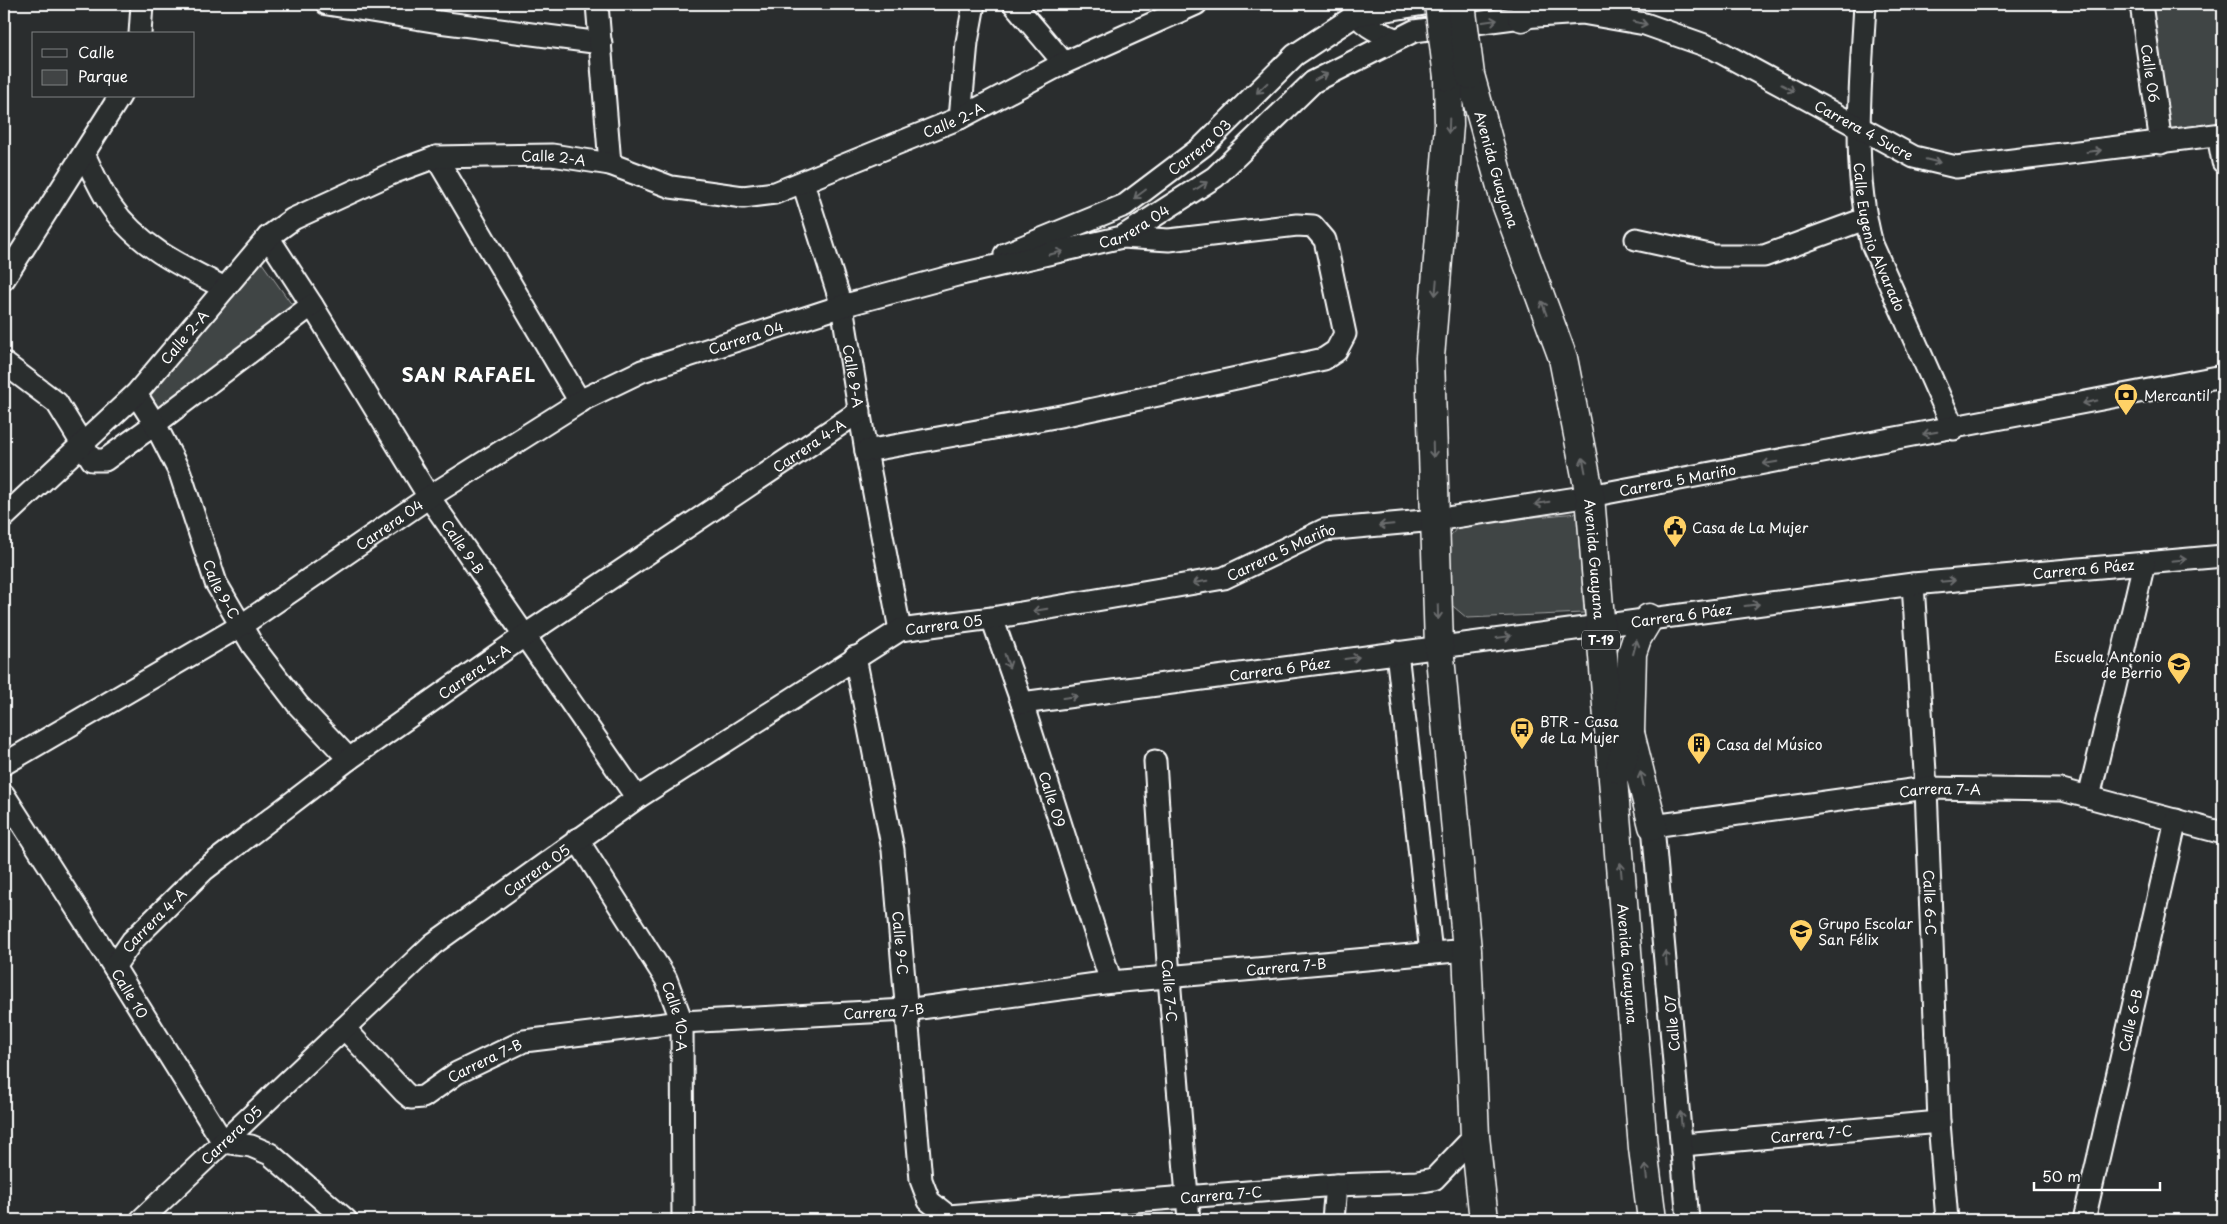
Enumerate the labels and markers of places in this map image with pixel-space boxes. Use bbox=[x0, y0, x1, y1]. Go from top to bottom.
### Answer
bank icon: Mercantil bbox=[2113, 382, 2139, 416]
place label: Mercantil bbox=[2144, 385, 2210, 406]
public building icon: Casa de La Mujer bbox=[1662, 514, 1688, 548]
place label: Casa de La Mujer bbox=[1692, 517, 1809, 538]
place label: Escuela Antonio de Berrio bbox=[2054, 646, 2162, 683]
school or university icon: Escuela Antonio de Berrio bbox=[2166, 651, 2192, 685]
place label: BTR - Casa de La Mujer bbox=[1540, 711, 1619, 748]
bus stop icon: BTR - Casa de La Mujer bbox=[1509, 716, 1535, 750]
building icon: Casa del Músico bbox=[1686, 731, 1712, 765]
place label: Casa del Músico bbox=[1716, 734, 1823, 755]
place label: Grupo Escolar San Félix bbox=[1818, 913, 1914, 950]
school or university icon: Grupo Escolar San Félix bbox=[1788, 918, 1814, 952]

